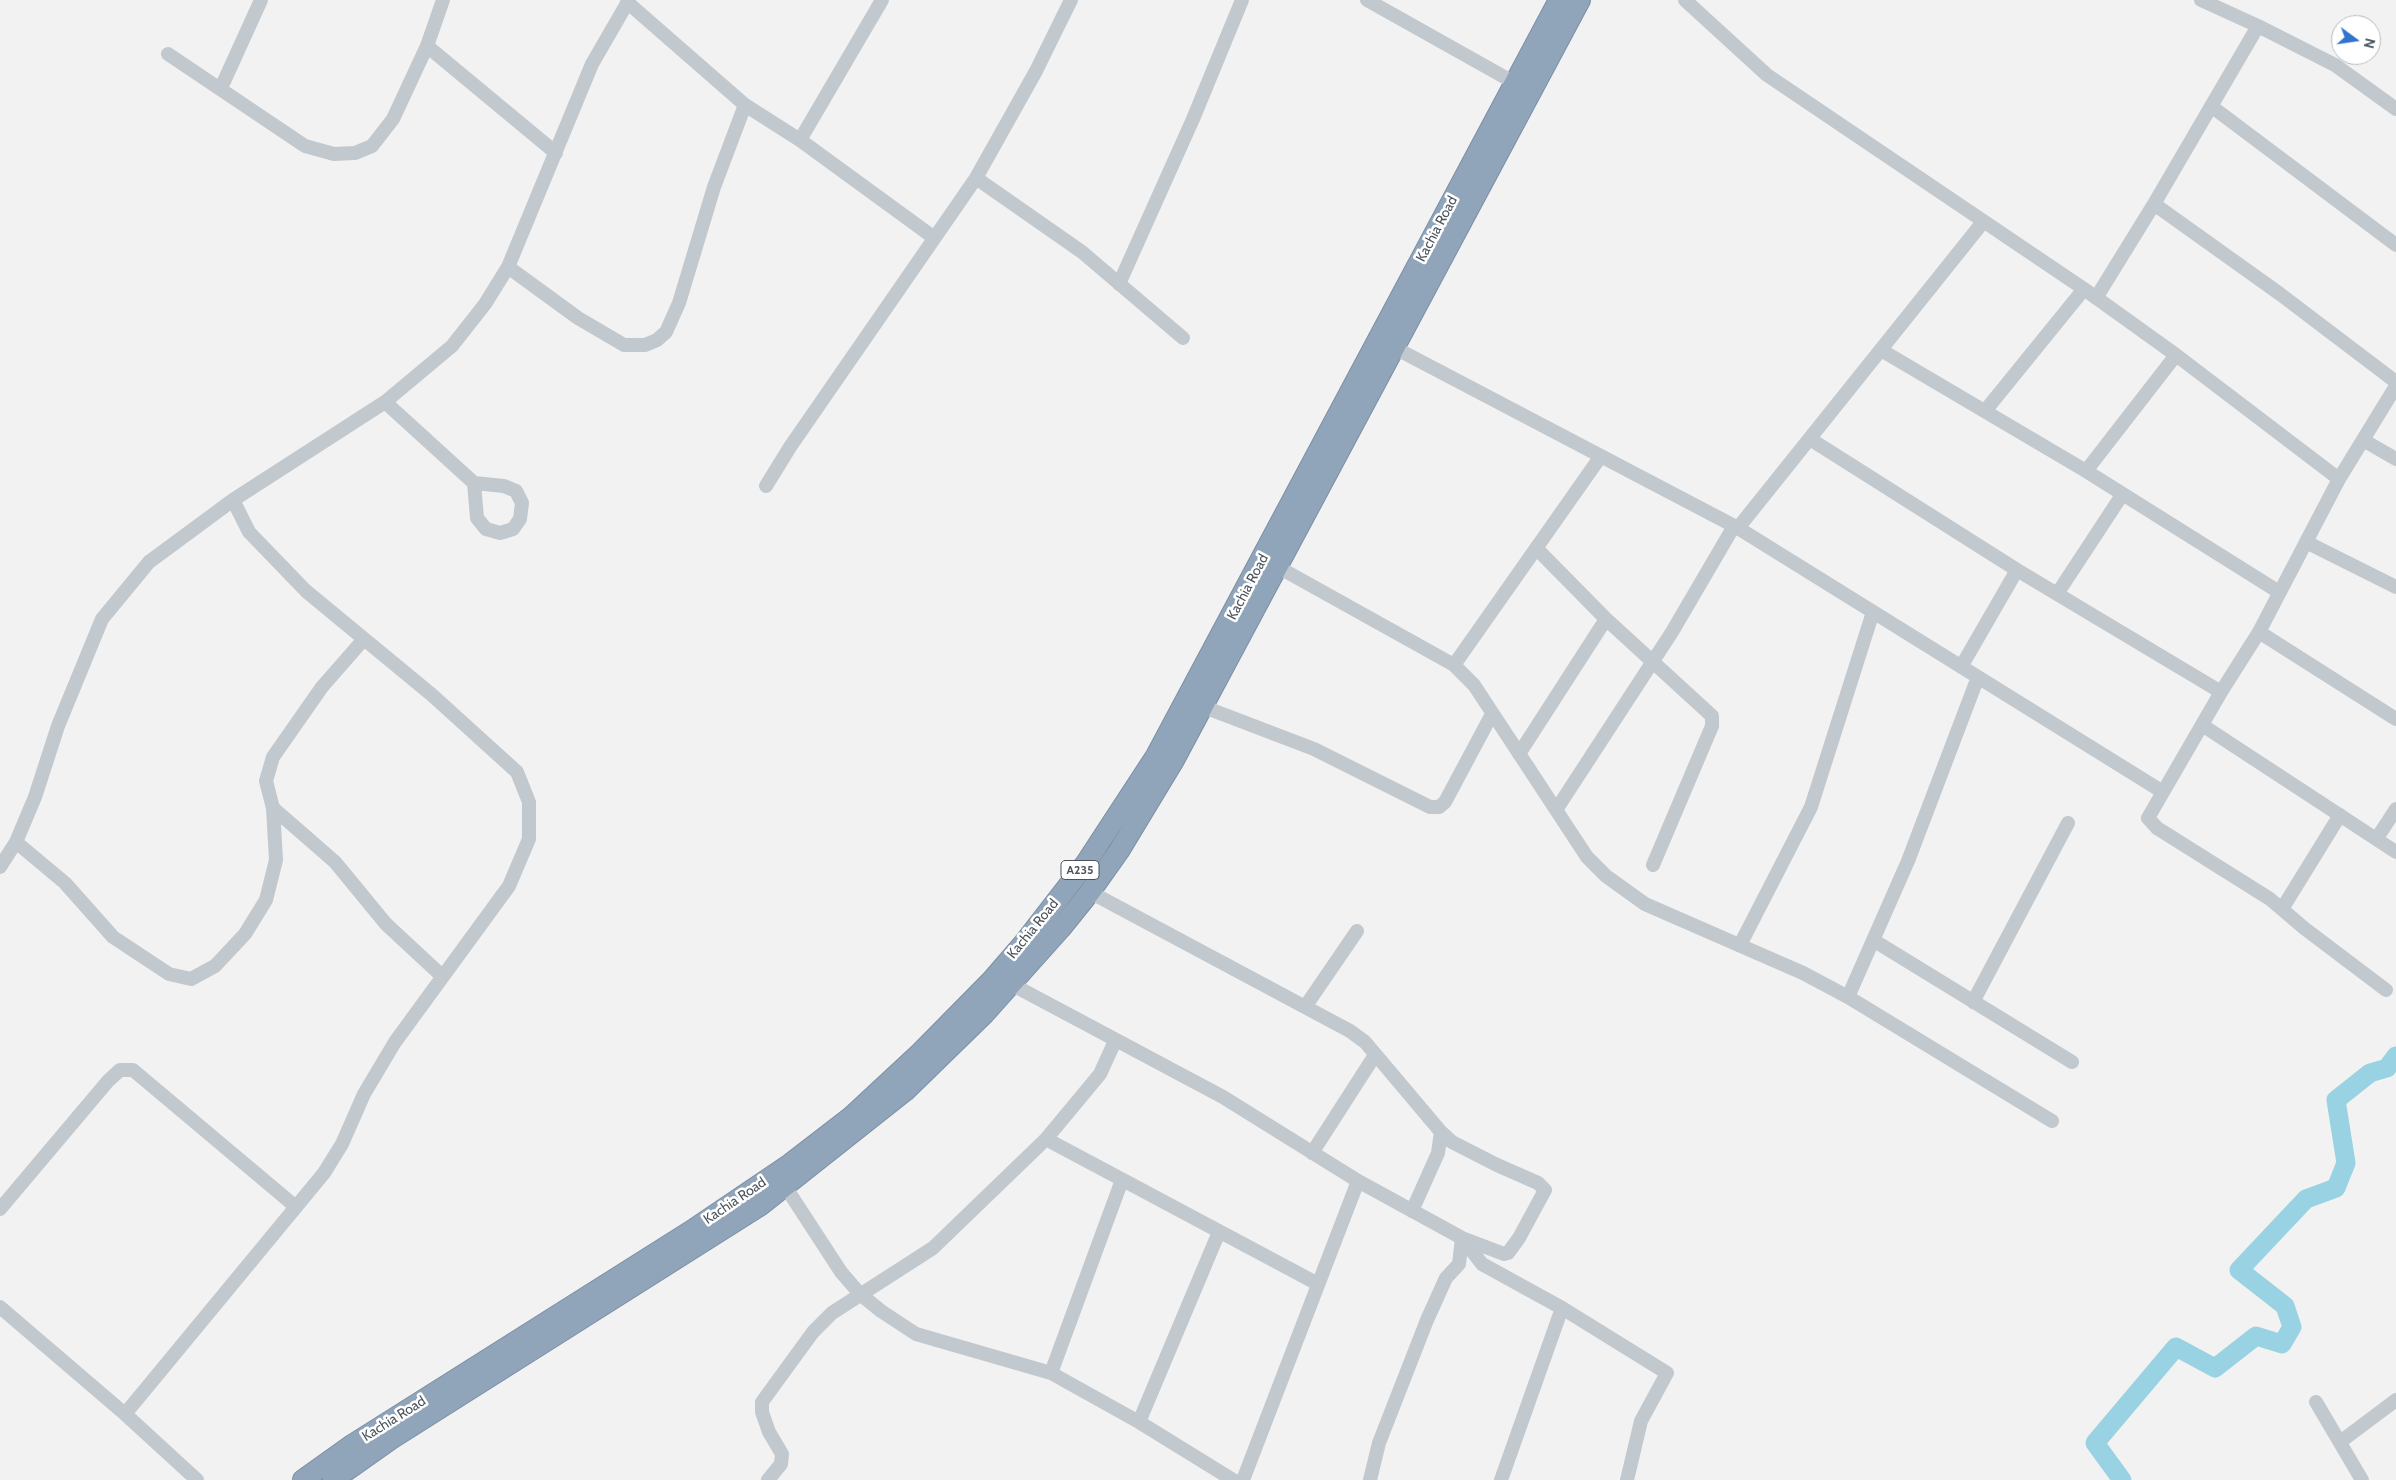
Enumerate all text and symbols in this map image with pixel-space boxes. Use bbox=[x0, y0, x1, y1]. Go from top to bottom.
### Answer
north arrow bbox=[2331, 15, 2381, 65]
text: N bbox=[2360, 36, 2380, 50]
street label: Kachia Road bbox=[1413, 193, 1461, 265]
street label: Kachia Road bbox=[1224, 551, 1272, 623]
road number: A235 bbox=[1061, 860, 1099, 880]
street label: Kachia Road bbox=[1004, 896, 1062, 962]
street label: Kachia Road bbox=[701, 1174, 769, 1228]
street label: Kachia Road bbox=[359, 1393, 429, 1445]

